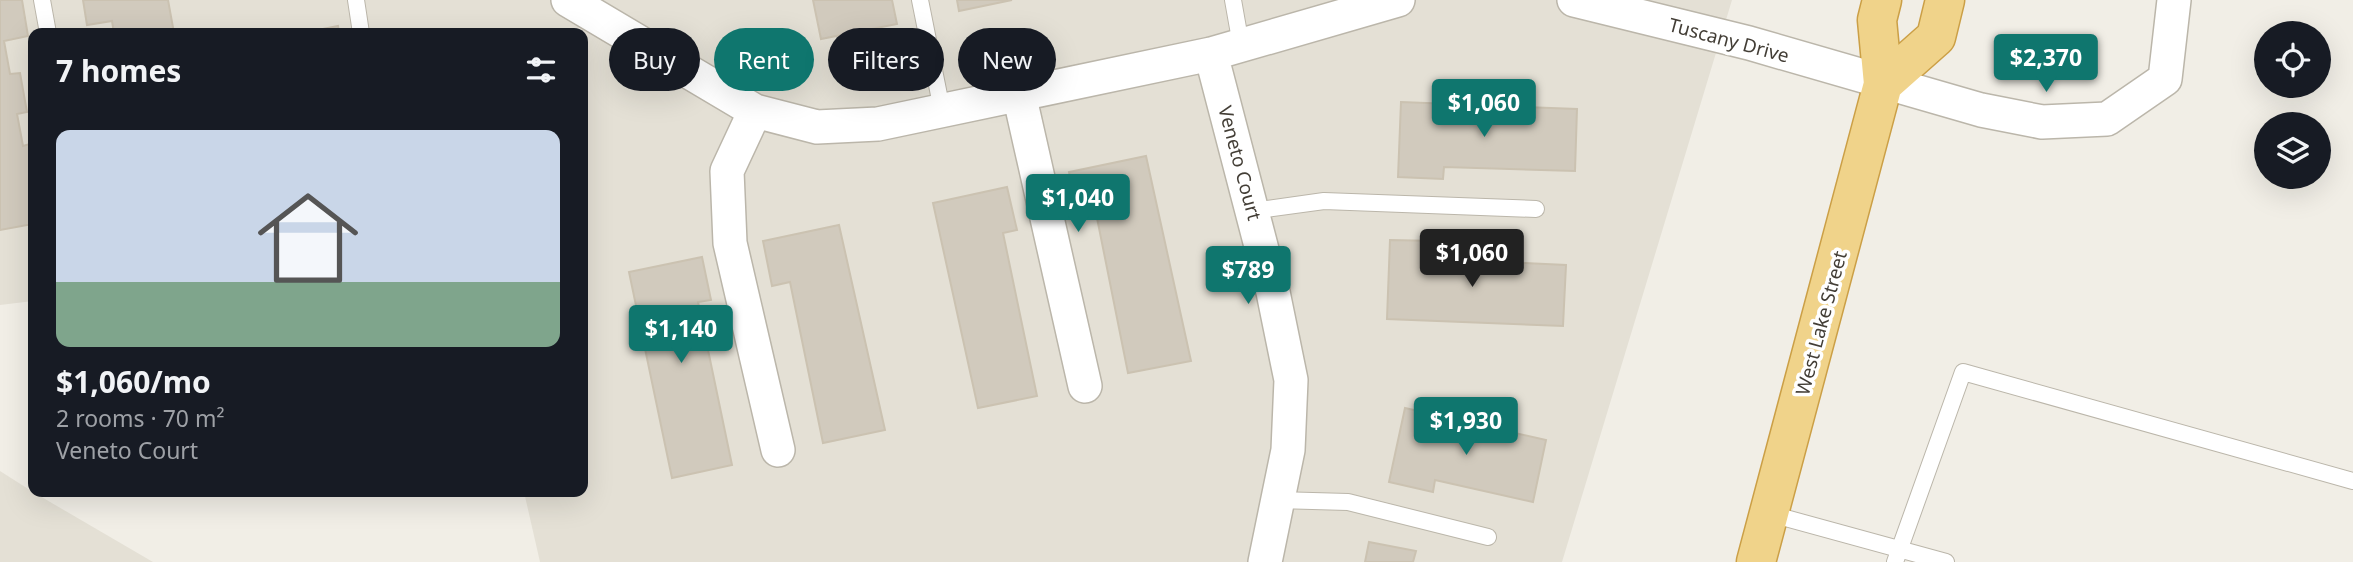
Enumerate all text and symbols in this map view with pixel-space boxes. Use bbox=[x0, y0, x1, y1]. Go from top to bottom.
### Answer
street label: Tuscany Drive bbox=[1666, 11, 1792, 69]
map controls bbox=[2254, 21, 2331, 189]
button: locate bbox=[2254, 21, 2331, 98]
chip: Buy bbox=[609, 28, 700, 91]
chip: Rent bbox=[714, 28, 814, 91]
chip: Filters bbox=[828, 28, 944, 91]
chip: New bbox=[958, 28, 1056, 91]
pin: $2,370 bbox=[1989, 34, 2103, 94]
text: $2,370 bbox=[2010, 41, 2082, 73]
text: 7 homes bbox=[56, 50, 181, 91]
icon: filters bbox=[522, 51, 560, 89]
pin: $1,060 bbox=[1427, 80, 1541, 139]
text: $1,060 bbox=[1448, 86, 1520, 118]
street label: Veneto Court bbox=[1212, 103, 1268, 223]
button: layers bbox=[2254, 112, 2331, 189]
pin: $1,040 bbox=[1021, 174, 1135, 234]
icon: home bbox=[245, 175, 371, 301]
text: $1,040 bbox=[1042, 181, 1114, 213]
pin: $1,060 bbox=[1415, 230, 1529, 289]
text: $1,060 bbox=[1436, 236, 1508, 268]
pin: $789 bbox=[1207, 246, 1289, 306]
street label: West Lake Street bbox=[1789, 248, 1853, 398]
text: $789 bbox=[1222, 253, 1274, 285]
pin: $1,140 bbox=[624, 306, 738, 365]
text: $1,140 bbox=[645, 312, 717, 344]
text: $1,060/mo bbox=[56, 361, 211, 402]
pin: $1,930 bbox=[1409, 398, 1523, 457]
text: 2 rooms · 70 m² bbox=[56, 402, 225, 434]
text: $1,930 bbox=[1430, 404, 1502, 436]
text: Veneto Court bbox=[56, 434, 198, 466]

